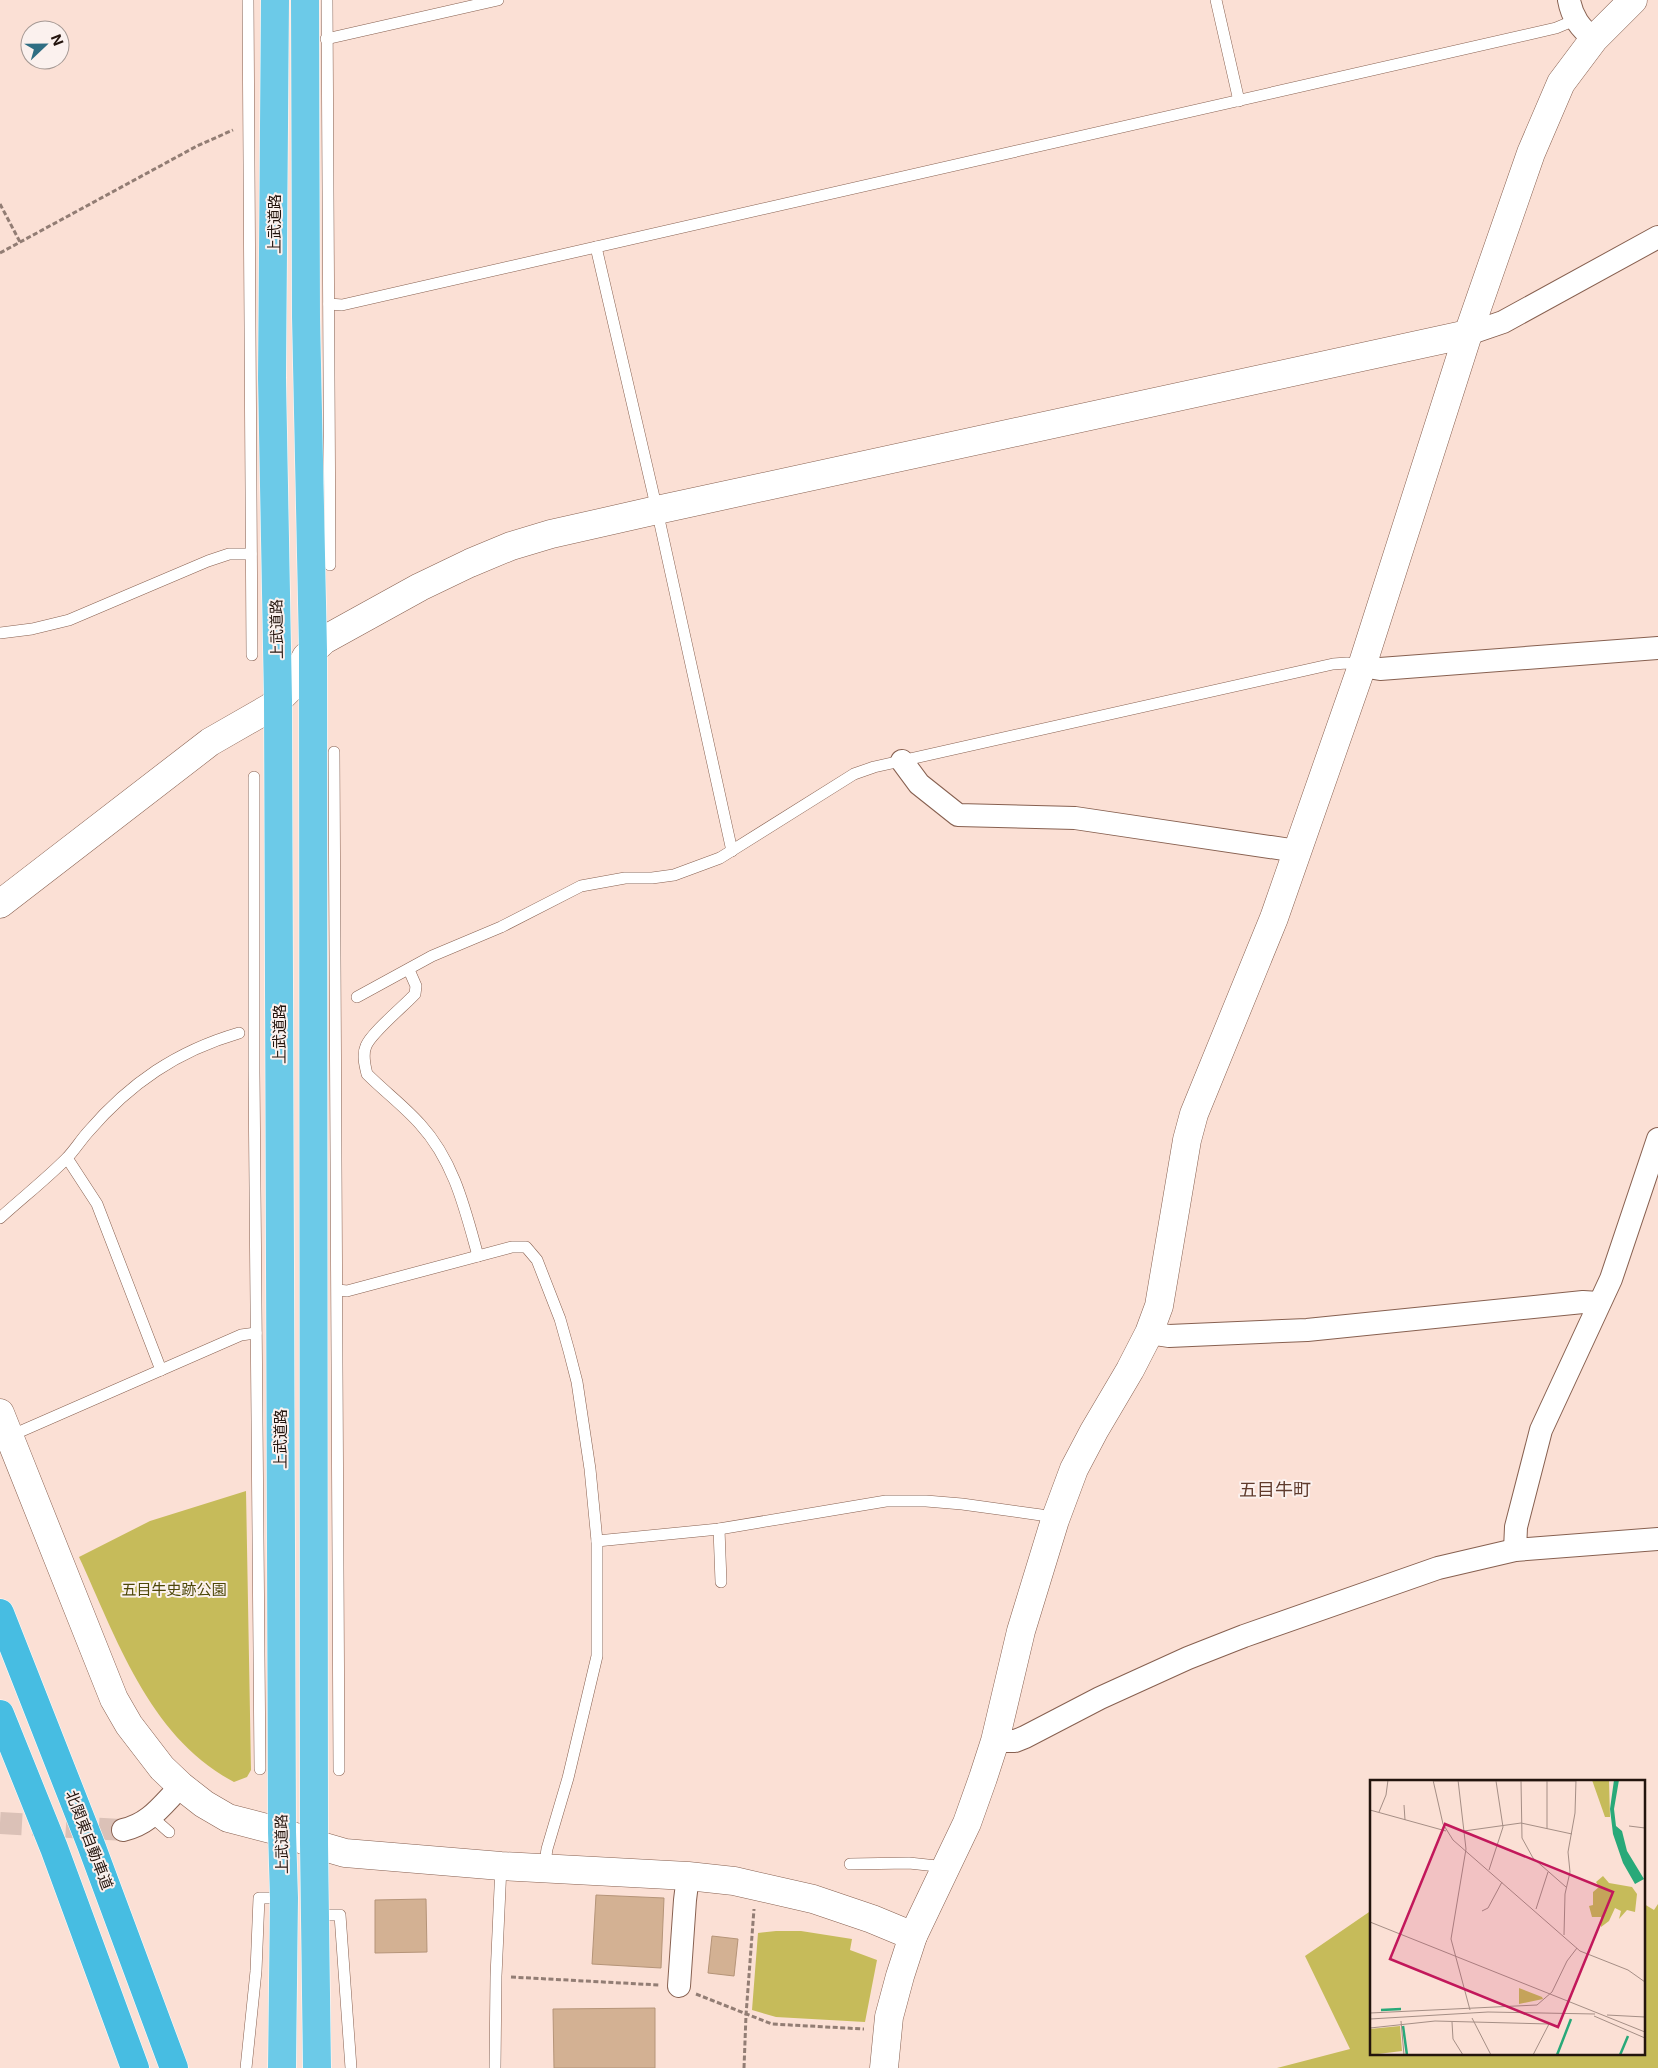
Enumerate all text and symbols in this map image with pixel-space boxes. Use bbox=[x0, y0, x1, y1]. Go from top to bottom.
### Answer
north arrow bbox=[20, 20, 70, 70]
text: N bbox=[48, 32, 67, 48]
street label: 上武道路 bbox=[265, 194, 284, 254]
street label: 上武道路 bbox=[266, 599, 287, 659]
street label: 上武道路 bbox=[270, 1004, 289, 1064]
street label: 上武道路 bbox=[271, 1409, 290, 1469]
district label: 五目牛町 bbox=[1239, 1479, 1311, 1500]
park label: 五目牛史跡公園 bbox=[121, 1580, 227, 1599]
inset map bbox=[1370, 1780, 1646, 2056]
street label: 北関東自動車道 bbox=[62, 1787, 117, 1892]
street label: 上武道路 bbox=[271, 1814, 292, 1874]

